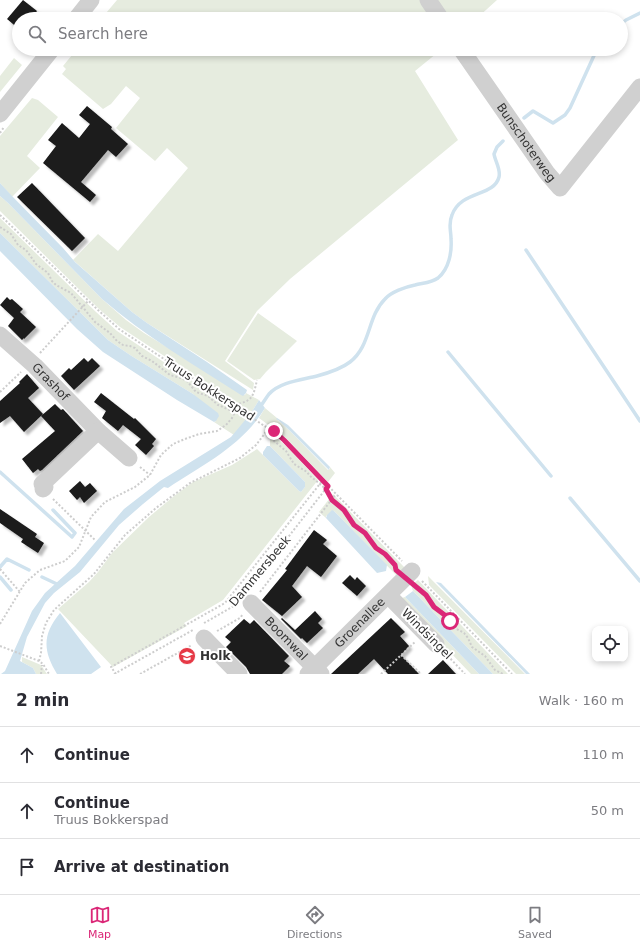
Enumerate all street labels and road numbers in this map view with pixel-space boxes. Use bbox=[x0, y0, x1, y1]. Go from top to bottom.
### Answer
street label: Bunschoterweg bbox=[494, 100, 559, 185]
street label: Truus Bokkerspad bbox=[160, 354, 257, 424]
street label: Grashof bbox=[29, 360, 72, 404]
street label: Dammersbeek bbox=[226, 533, 294, 609]
street label: Groenallee bbox=[332, 595, 388, 651]
street label: Windsingel bbox=[399, 606, 455, 662]
street label: Boomwal bbox=[262, 614, 310, 663]

